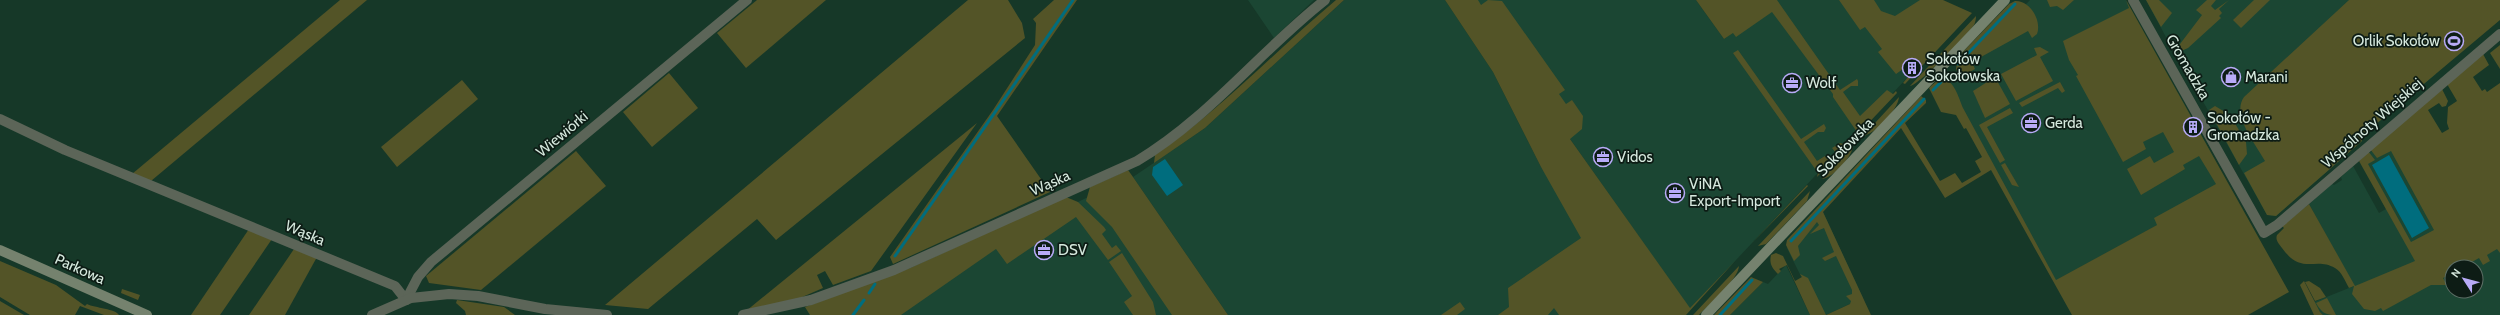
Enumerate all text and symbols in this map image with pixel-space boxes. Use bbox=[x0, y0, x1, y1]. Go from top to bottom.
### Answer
sports icon: Orlik Sokołów bbox=[2443, 30, 2465, 52]
street label: Gromadzka bbox=[2162, 31, 2214, 104]
place label: Orlik Sokołów bbox=[2353, 32, 2440, 50]
place label: Sokołów Sokołowska bbox=[1926, 50, 2001, 85]
building icon: Sokołów Sokołowska bbox=[1901, 57, 1923, 79]
shop icon: Marani bbox=[2220, 66, 2242, 88]
place label: Marani bbox=[2245, 68, 2288, 86]
office icon: Wolf bbox=[1781, 72, 1803, 94]
place label: Wolf bbox=[1806, 74, 1836, 92]
street label: Wspólnoty Wiejskiej bbox=[2318, 74, 2426, 172]
street label: Wiewiórki bbox=[532, 107, 592, 161]
place label: Sokołów - Gromadzka bbox=[2207, 109, 2280, 144]
office icon: Gerda bbox=[2020, 112, 2042, 134]
street label: Sokołowska bbox=[1813, 113, 1878, 180]
place label: Gerda bbox=[2045, 114, 2084, 132]
building icon: Sokołów - Gromadzka bbox=[2182, 116, 2204, 138]
office icon: Vidos bbox=[1592, 146, 1614, 168]
place label: Vidos bbox=[1617, 148, 1653, 166]
street label: Wąska bbox=[1027, 166, 1073, 200]
place label: ViNA Export-Import bbox=[1689, 175, 1780, 210]
office icon: ViNA Export-Import bbox=[1664, 182, 1686, 204]
street label: Wąska bbox=[282, 217, 328, 250]
office icon: DSV bbox=[1033, 239, 1055, 261]
place label: DSV bbox=[1058, 241, 1088, 259]
street label: Parkowa bbox=[52, 250, 109, 288]
north arrow bbox=[2444, 259, 2484, 299]
text: N bbox=[2448, 266, 2464, 280]

